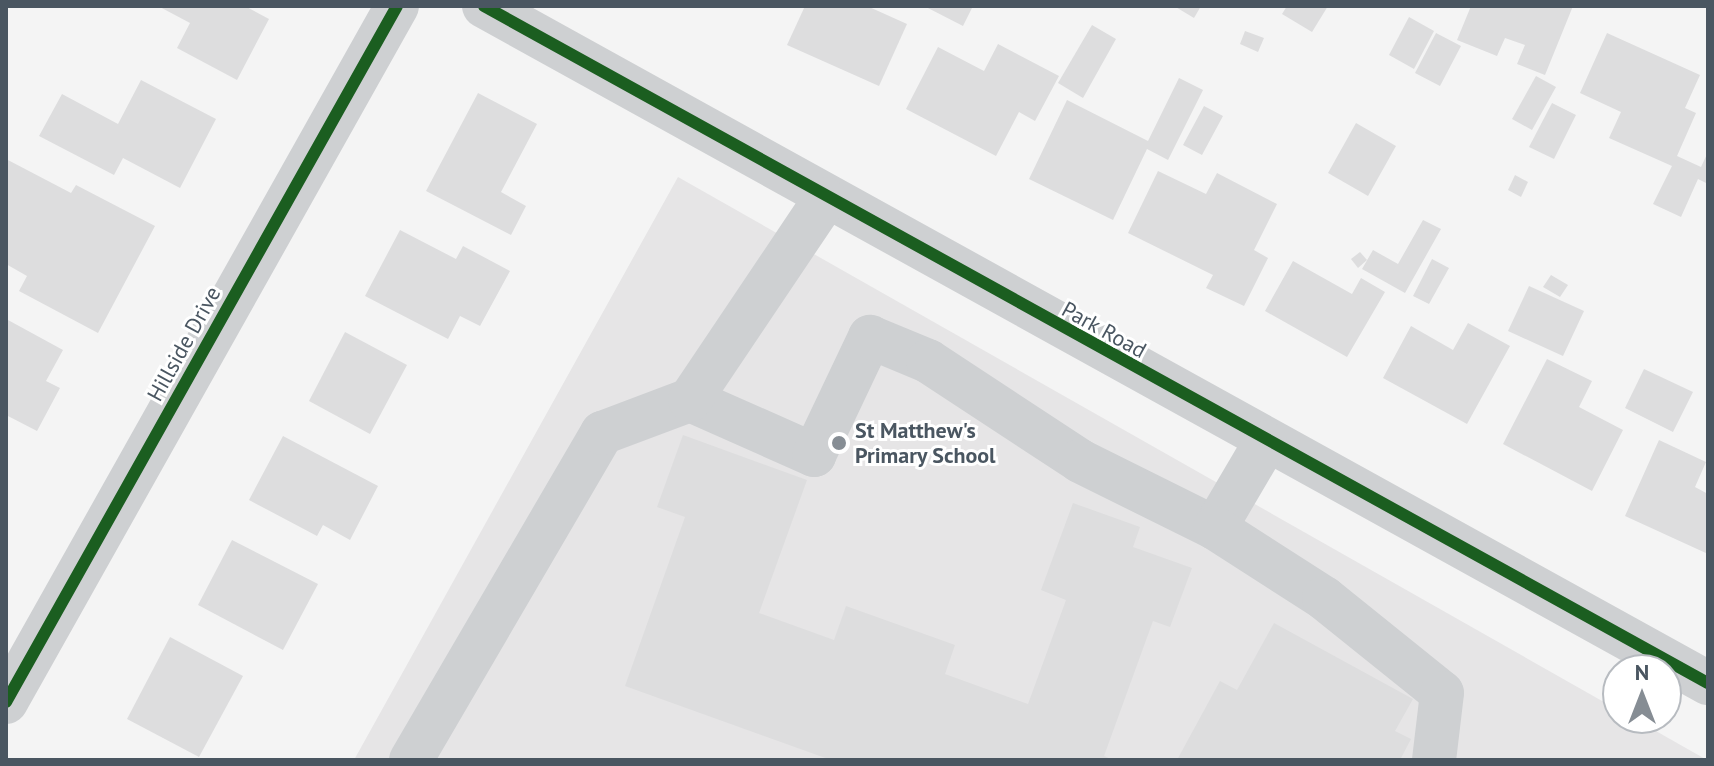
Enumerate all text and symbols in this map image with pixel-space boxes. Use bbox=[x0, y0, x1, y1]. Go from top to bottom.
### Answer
street label: Hillside Drive bbox=[142, 282, 226, 406]
street label: Park Road bbox=[1057, 296, 1151, 364]
place label: St Matthew's Primary School bbox=[855, 417, 996, 468]
marker: St Matthew's Primary School bbox=[830, 434, 848, 452]
north arrow bbox=[1602, 654, 1682, 734]
text: N bbox=[1635, 658, 1649, 686]

